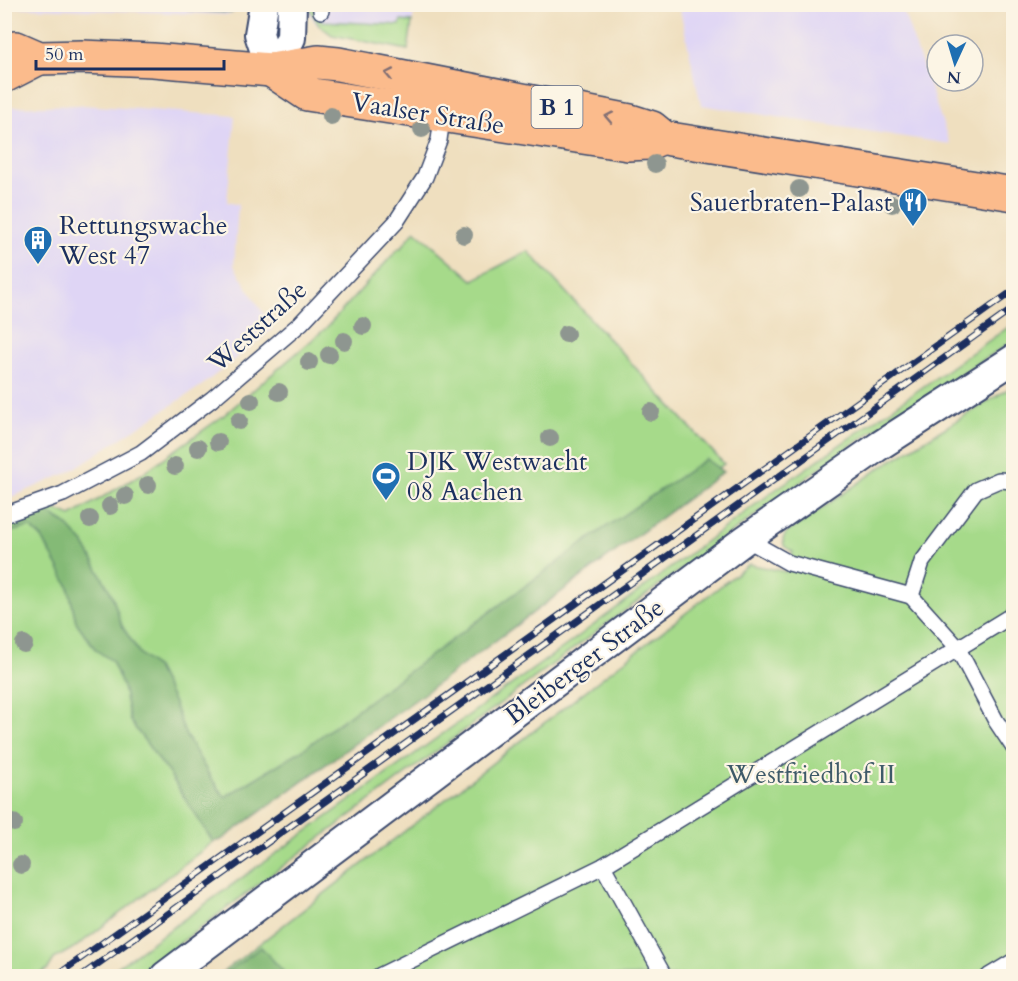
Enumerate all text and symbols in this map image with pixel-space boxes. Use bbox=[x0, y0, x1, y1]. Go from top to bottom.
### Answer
scale bar bbox=[36, 33, 224, 71]
north arrow bbox=[925, 33, 985, 93]
text: 50 m bbox=[45, 42, 84, 67]
text: N bbox=[946, 66, 962, 88]
one-way arrow bbox=[385, 68, 395, 81]
street label: Vaalser Straße bbox=[349, 84, 507, 143]
road number: B 1 bbox=[532, 86, 582, 128]
one-way arrow bbox=[604, 111, 614, 124]
place label: Sauerbraten-Palast bbox=[690, 185, 892, 220]
restaurant icon: Sauerbraten-Palast bbox=[897, 186, 929, 228]
place label: Rettungswache West 47 bbox=[58, 208, 228, 273]
building icon: Rettungswache West 47 bbox=[22, 224, 54, 266]
street label: Weststraße bbox=[199, 272, 315, 381]
place label: DJK Westwacht 08 Aachen bbox=[407, 444, 587, 509]
sports icon: DJK Westwacht 08 Aachen bbox=[370, 460, 402, 502]
street label: Bleiberger Straße bbox=[498, 590, 671, 733]
park label: Westfriedhof II bbox=[726, 757, 895, 792]

